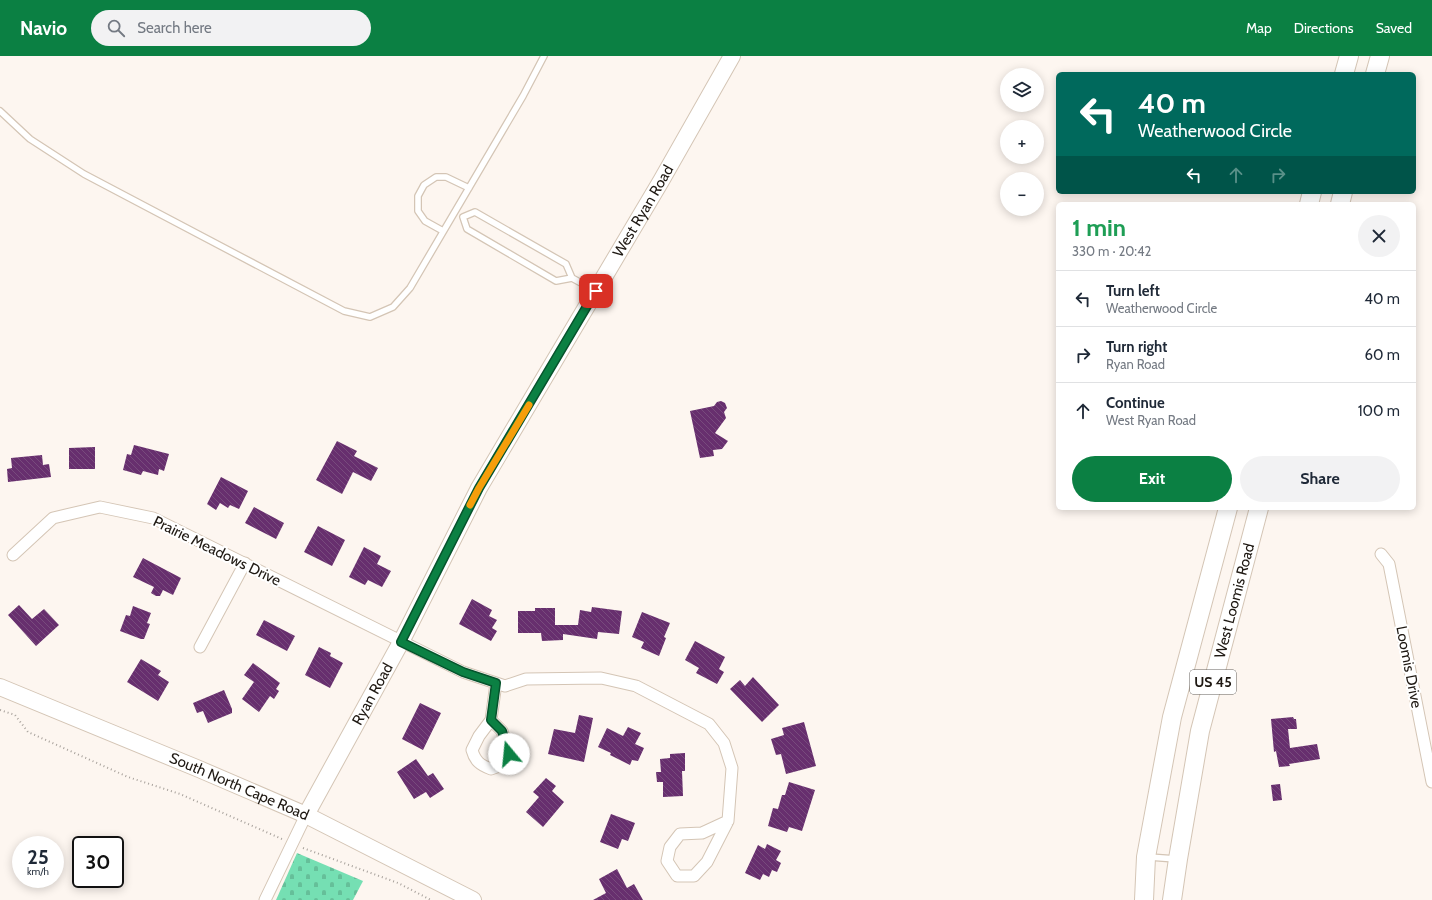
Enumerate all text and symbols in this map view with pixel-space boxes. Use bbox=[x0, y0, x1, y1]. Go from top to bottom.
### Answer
search box bbox=[91, 10, 371, 46]
text: Navio bbox=[20, 17, 67, 40]
icon: search bbox=[105, 17, 127, 39]
text: Search here bbox=[137, 19, 212, 37]
text: Map bbox=[1246, 19, 1272, 37]
text: Directions bbox=[1294, 19, 1354, 37]
text: Saved bbox=[1376, 19, 1412, 37]
map controls bbox=[1000, 68, 1044, 216]
button: layers bbox=[1000, 68, 1044, 112]
text: 40 m bbox=[1138, 86, 1206, 120]
icon: left bbox=[1072, 88, 1124, 140]
button: + bbox=[1000, 120, 1044, 164]
text: Weatherwood Circle bbox=[1138, 120, 1292, 142]
street label: West Ryan Road bbox=[609, 162, 677, 260]
icon: left bbox=[1183, 164, 1205, 186]
icon: ahead bbox=[1225, 164, 1247, 186]
icon: right bbox=[1267, 164, 1289, 186]
button: − bbox=[1000, 172, 1044, 216]
text: 1 min bbox=[1072, 213, 1126, 242]
button: close bbox=[1358, 215, 1400, 257]
text: 330 m · 20:42 bbox=[1072, 243, 1151, 259]
pin bbox=[579, 274, 613, 308]
icon: arrive bbox=[585, 280, 607, 302]
text: Turn left bbox=[1106, 282, 1160, 300]
icon: left bbox=[1072, 288, 1094, 310]
text: 40 m bbox=[1364, 290, 1400, 308]
text: Weatherwood Circle bbox=[1106, 300, 1217, 316]
text: Turn right bbox=[1106, 338, 1167, 356]
icon: right bbox=[1072, 344, 1094, 366]
text: 60 m bbox=[1364, 346, 1400, 364]
text: Ryan Road bbox=[1106, 356, 1165, 372]
text: Continue bbox=[1106, 394, 1165, 412]
icon: ahead bbox=[1072, 400, 1094, 422]
text: 100 m bbox=[1358, 402, 1400, 420]
text: West Ryan Road bbox=[1106, 412, 1196, 428]
button: Exit bbox=[1072, 456, 1232, 502]
button: Share bbox=[1240, 456, 1400, 502]
street label: Prairie Meadows Drive bbox=[150, 512, 284, 590]
street label: West Loomis Road bbox=[1211, 541, 1258, 660]
street label: Loomis Drive bbox=[1392, 624, 1426, 710]
street label: Ryan Road bbox=[348, 660, 397, 728]
road number: US 45 bbox=[1190, 670, 1236, 694]
position arrow bbox=[488, 733, 530, 775]
street label: South North Cape Road bbox=[167, 749, 312, 824]
speed limit sign: 30 bbox=[72, 836, 124, 888]
text: 25 bbox=[27, 845, 49, 869]
text: km/h bbox=[27, 865, 49, 878]

